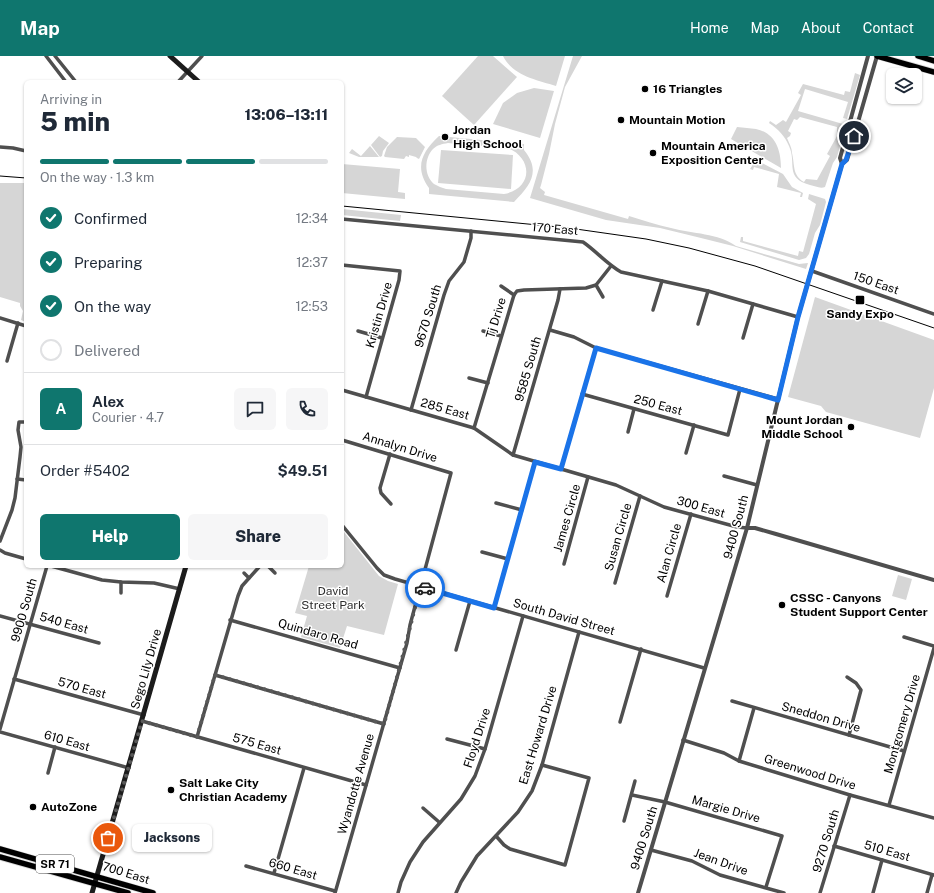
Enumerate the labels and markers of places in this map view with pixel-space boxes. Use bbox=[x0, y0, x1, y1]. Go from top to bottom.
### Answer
place label: 16 Triangles bbox=[653, 82, 722, 96]
marker: 16 Triangles bbox=[640, 84, 650, 94]
place label: Mountain Motion bbox=[629, 113, 725, 127]
marker: Mountain Motion bbox=[616, 115, 626, 125]
pin bbox=[837, 119, 871, 153]
place label: Jordan High School bbox=[453, 123, 522, 151]
marker: Jordan High School bbox=[440, 132, 450, 142]
place label: Mountain America Exposition Center bbox=[661, 139, 766, 167]
marker: Mountain America Exposition Center bbox=[648, 148, 658, 158]
marker: Sandy Expo bbox=[854, 294, 866, 306]
place label: Sandy Expo bbox=[826, 307, 894, 321]
place label: Mount Jordan Middle School bbox=[761, 413, 843, 441]
marker: Mount Jordan Middle School bbox=[846, 422, 856, 432]
place label: CSSC - Canyons Student Support Center bbox=[790, 591, 928, 619]
marker: CSSC - Canyons Student Support Center bbox=[777, 600, 787, 610]
place label: Salt Lake City Christian Academy bbox=[179, 776, 288, 804]
marker: Salt Lake City Christian Academy bbox=[166, 785, 176, 795]
place label: AutoZone bbox=[41, 800, 97, 814]
marker: AutoZone bbox=[28, 802, 38, 812]
pin bbox=[91, 821, 125, 855]
callout: Jacksons bbox=[132, 824, 212, 852]

